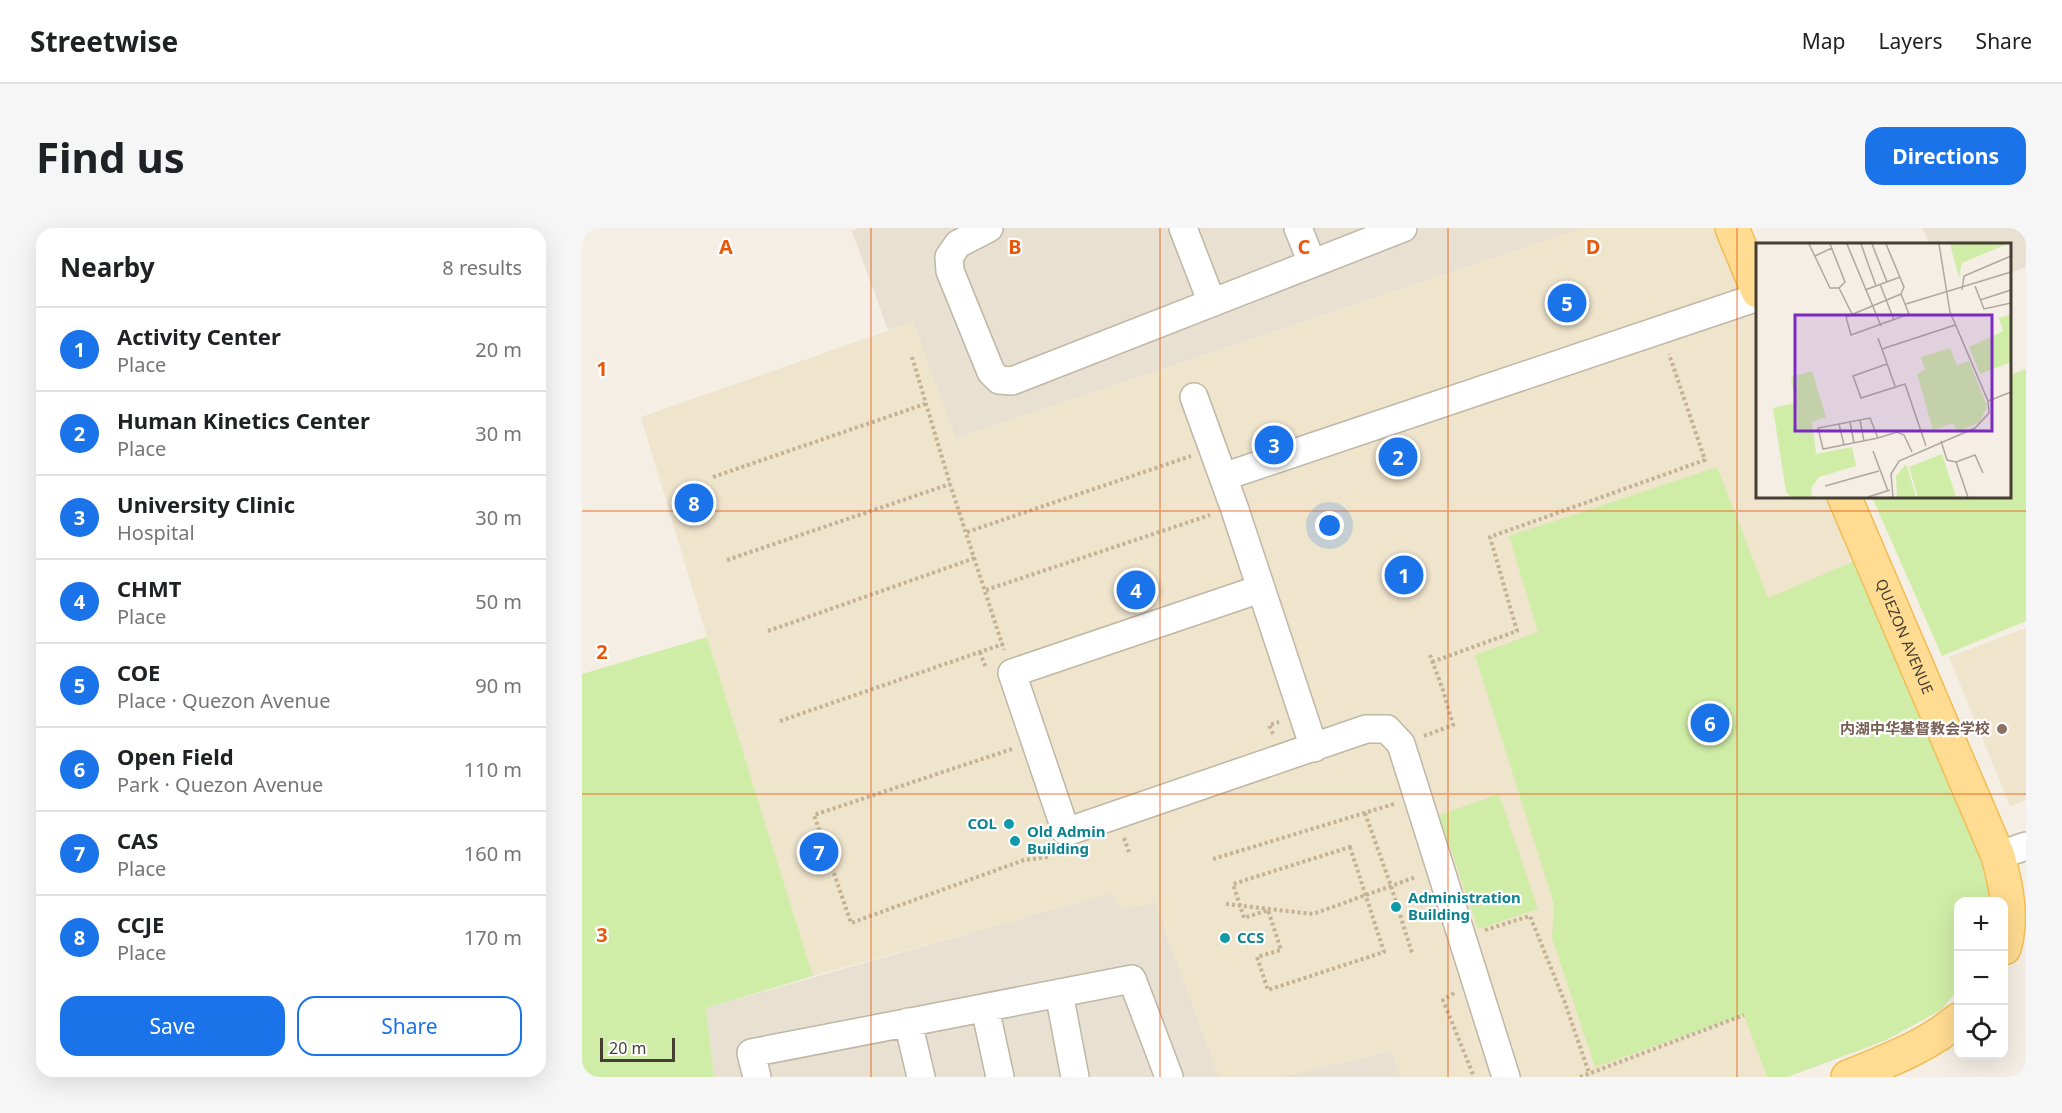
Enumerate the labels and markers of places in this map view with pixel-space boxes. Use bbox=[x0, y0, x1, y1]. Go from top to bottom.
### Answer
pin: 5 bbox=[1548, 280, 1586, 326]
pin: 3 bbox=[1254, 422, 1294, 468]
pin: 2 bbox=[1378, 434, 1418, 480]
pin: 8 bbox=[674, 480, 714, 526]
pin: 1 bbox=[1384, 552, 1424, 598]
pin: 4 bbox=[1116, 568, 1156, 613]
pin: 6 bbox=[1690, 700, 1730, 746]
place label: 内湖中华基督教会学校 bbox=[1840, 718, 1990, 738]
marker: 内湖中华基督教会学校 bbox=[1995, 722, 2009, 736]
place label: COL bbox=[967, 813, 997, 833]
marker: COL bbox=[1002, 817, 1016, 831]
place label: Old Admin Building bbox=[1027, 821, 1105, 858]
pin: 7 bbox=[800, 830, 838, 874]
marker: Old Admin Building bbox=[1008, 834, 1022, 848]
place label: Administration Building bbox=[1408, 887, 1521, 924]
marker: Administration Building bbox=[1389, 900, 1403, 914]
place label: CCS bbox=[1237, 927, 1264, 947]
marker: CCS bbox=[1218, 931, 1232, 945]

